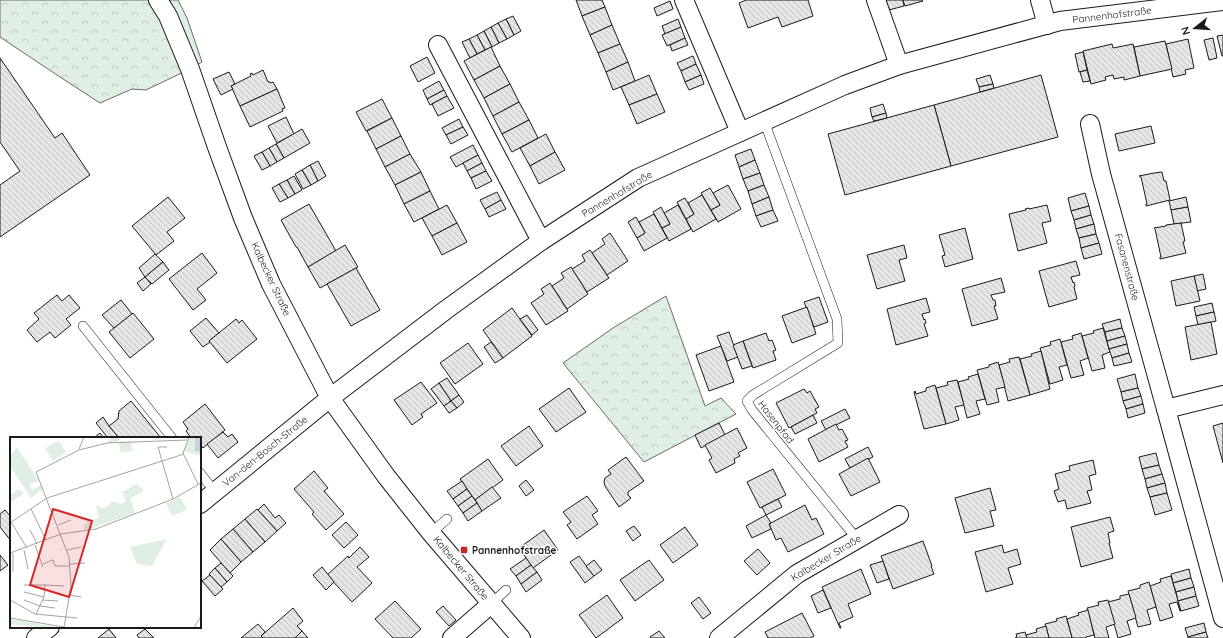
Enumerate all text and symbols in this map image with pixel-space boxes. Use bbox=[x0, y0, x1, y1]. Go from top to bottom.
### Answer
street label: Pannenhofstraße bbox=[1072, 4, 1153, 26]
north arrow bbox=[1175, 8, 1215, 48]
text: N bbox=[1178, 25, 1193, 37]
street label: Pannenhofstraße bbox=[579, 168, 655, 220]
street label: Fasanenstraße bbox=[1112, 232, 1142, 302]
street label: Kalbecker Straße bbox=[248, 240, 294, 318]
street label: Hasenpfad bbox=[755, 398, 797, 446]
street label: Van-den-Bosch-Straße bbox=[220, 412, 311, 489]
inset map bbox=[10, 437, 201, 628]
street label: Kalbecker Straße bbox=[788, 532, 864, 584]
street label: Kalbecker Straße bbox=[430, 533, 492, 603]
place label: Pannenhofstraße bbox=[472, 544, 557, 557]
marker: Pannenhofstraße bbox=[459, 545, 469, 555]

